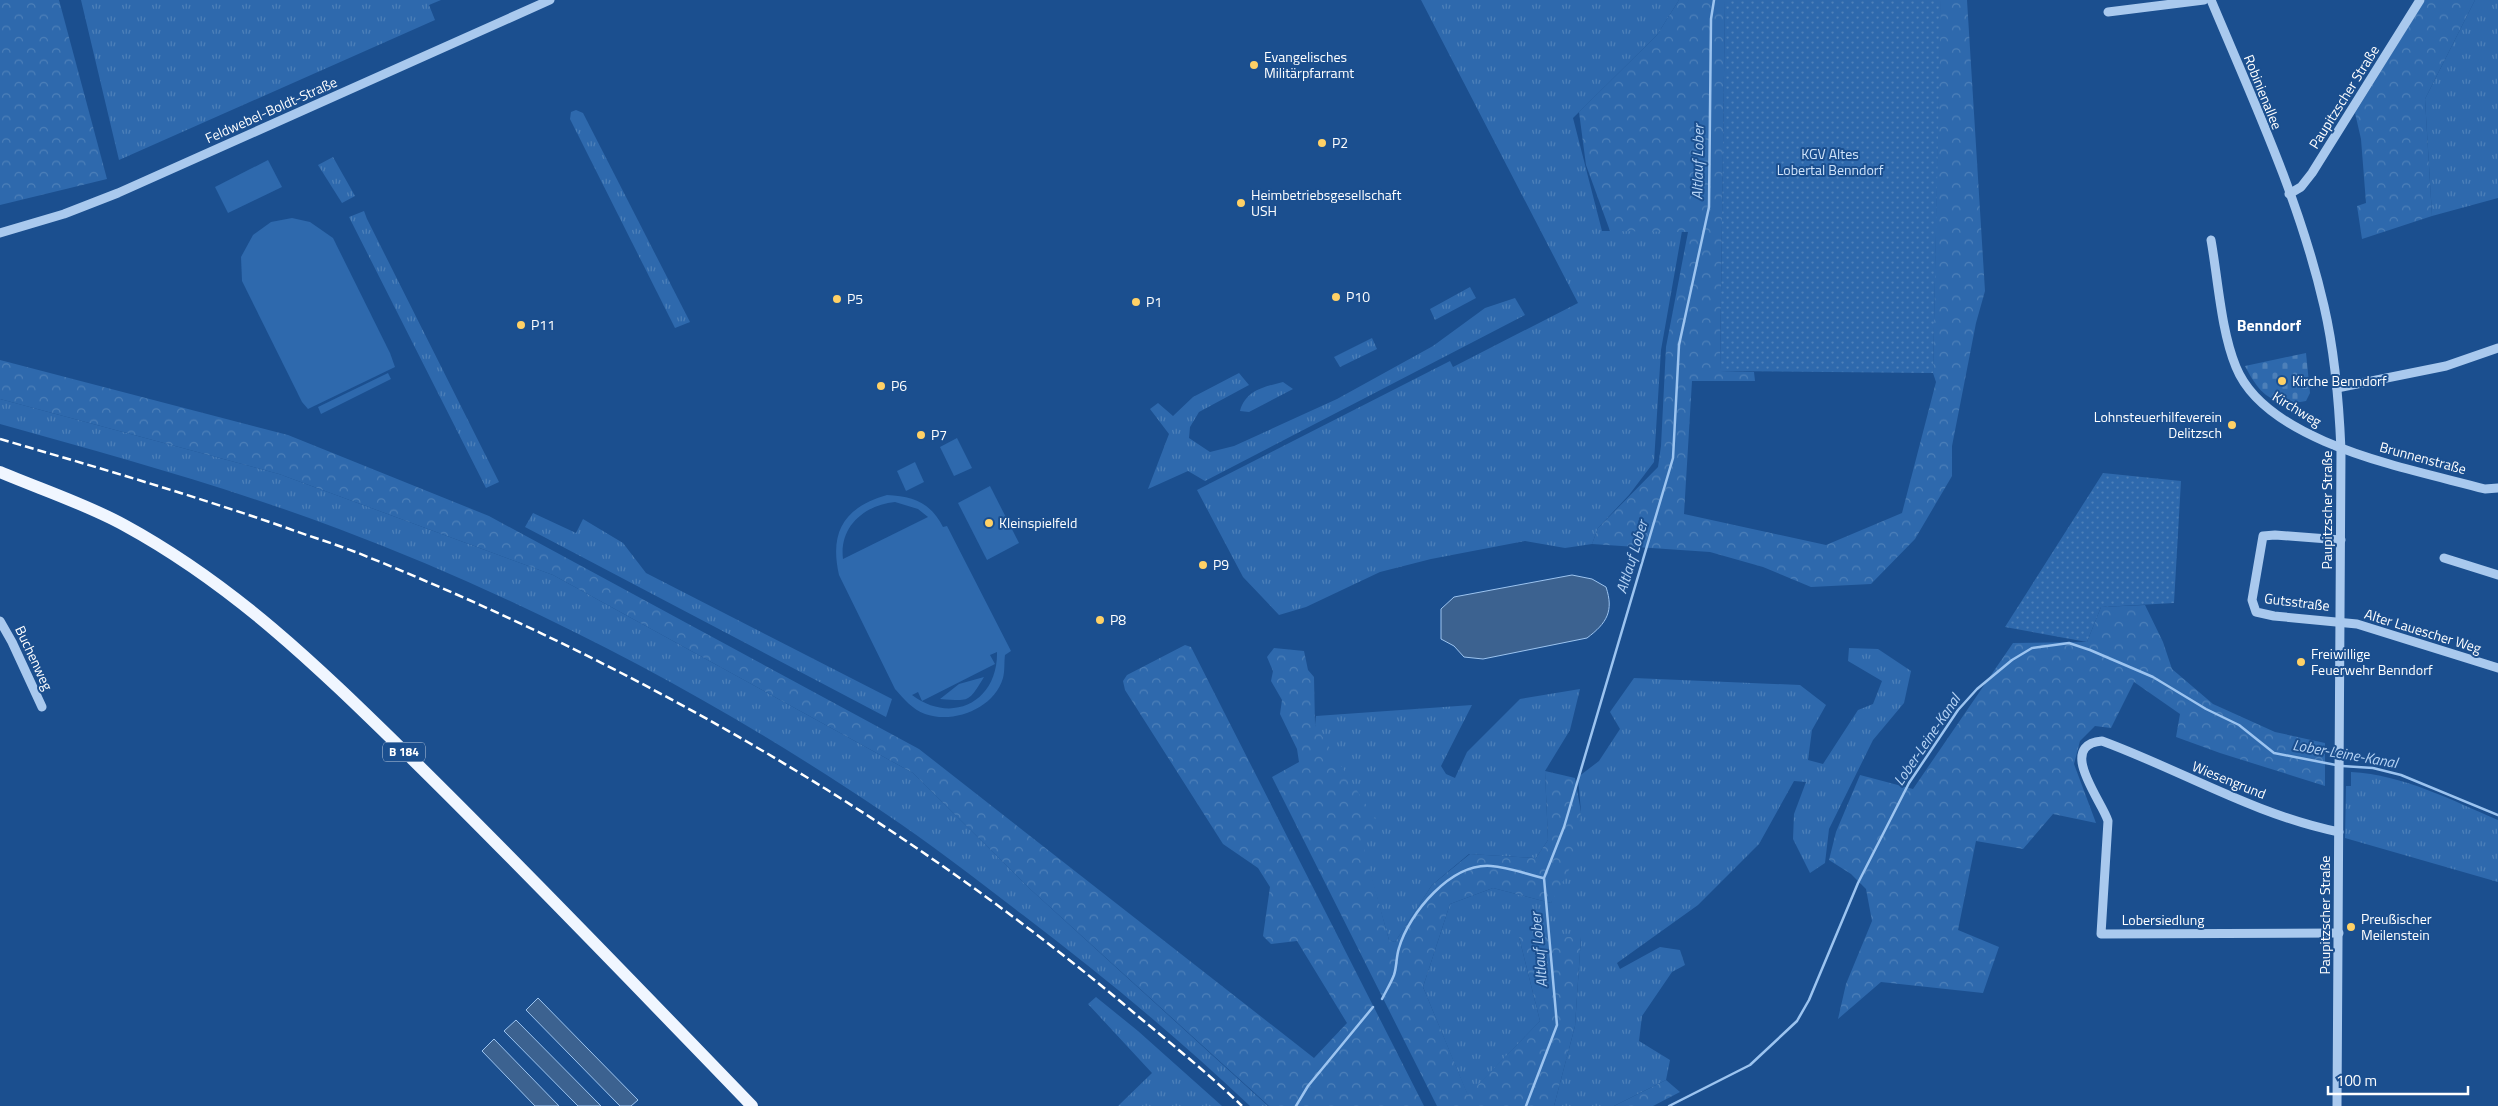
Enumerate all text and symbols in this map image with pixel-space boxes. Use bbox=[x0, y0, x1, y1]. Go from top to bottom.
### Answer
street label: Paupitzscher Straße bbox=[2303, 41, 2384, 153]
place label: Evangelisches Militärpfarramt bbox=[1264, 46, 1354, 83]
street label: Robinienallee bbox=[2239, 51, 2288, 132]
marker: Evangelisches Militärpfarramt bbox=[1248, 59, 1260, 71]
street label: Feldwebel-Boldt-Straße bbox=[201, 71, 340, 148]
water label: Altlauf Lober bbox=[1685, 122, 1710, 200]
place label: P2 bbox=[1332, 132, 1348, 153]
marker: P2 bbox=[1316, 137, 1328, 149]
park label: KGV Altes Lobertal Benndorf bbox=[1777, 143, 1884, 180]
place label: Heimbetriebsgesellschaft USH bbox=[1251, 184, 1401, 221]
marker: Heimbetriebsgesellschaft USH bbox=[1235, 197, 1247, 209]
place label: P10 bbox=[1346, 286, 1370, 307]
place label: P5 bbox=[847, 288, 863, 309]
place label: P1 bbox=[1146, 291, 1162, 312]
marker: P10 bbox=[1330, 291, 1342, 303]
marker: P5 bbox=[831, 293, 843, 305]
marker: P1 bbox=[1130, 296, 1142, 308]
district label: Benndorf bbox=[2237, 313, 2302, 337]
place label: P11 bbox=[531, 314, 555, 335]
marker: P11 bbox=[515, 319, 527, 331]
place label: Kirche Benndorf bbox=[2292, 370, 2387, 391]
place label: P6 bbox=[891, 375, 907, 396]
marker: Kirche Benndorf bbox=[2276, 375, 2288, 387]
marker: P6 bbox=[875, 380, 887, 392]
street label: Kirchweg bbox=[2269, 386, 2326, 432]
place label: Lohnsteuerhilfeverein Delitzsch bbox=[2094, 406, 2222, 443]
marker: Lohnsteuerhilfeverein Delitzsch bbox=[2226, 419, 2238, 431]
place label: P7 bbox=[931, 424, 947, 445]
marker: P7 bbox=[915, 429, 927, 441]
street label: Brunnenstraße bbox=[2377, 436, 2469, 479]
street label: Paupitzscher Straße bbox=[2316, 451, 2337, 569]
place label: Kleinspielfeld bbox=[999, 512, 1077, 533]
water label: Altlauf Lober bbox=[1610, 515, 1654, 596]
marker: Kleinspielfeld bbox=[983, 517, 995, 529]
place label: P9 bbox=[1213, 554, 1229, 575]
marker: P9 bbox=[1197, 559, 1209, 571]
street label: Gutsstraße bbox=[2263, 587, 2331, 616]
street label: Alter Lauescher Weg bbox=[2362, 603, 2484, 658]
place label: P8 bbox=[1110, 609, 1126, 630]
marker: P8 bbox=[1094, 614, 1106, 626]
street label: Buchenweg bbox=[10, 622, 59, 694]
place label: Freiwillige Feuerwehr Benndorf bbox=[2311, 643, 2433, 680]
marker: Freiwillige Feuerwehr Benndorf bbox=[2295, 656, 2307, 668]
water label: Lober-Leine-Kanal bbox=[1887, 688, 1967, 790]
water label: Lober-Leine-Kanal bbox=[2291, 733, 2401, 774]
road number: B 184 bbox=[383, 742, 425, 762]
street label: Wiesengrund bbox=[2189, 755, 2269, 804]
street label: Paupitzscher Straße bbox=[2314, 856, 2335, 974]
place label: Preußischer Meilenstein bbox=[2361, 908, 2432, 945]
water label: Altlauf Lober bbox=[1524, 909, 1553, 989]
street label: Lobersiedlung bbox=[2122, 909, 2204, 930]
marker: Preußischer Meilenstein bbox=[2345, 921, 2357, 933]
scale bar bbox=[2328, 1064, 2468, 1096]
text: 100 m bbox=[2336, 1069, 2377, 1092]

